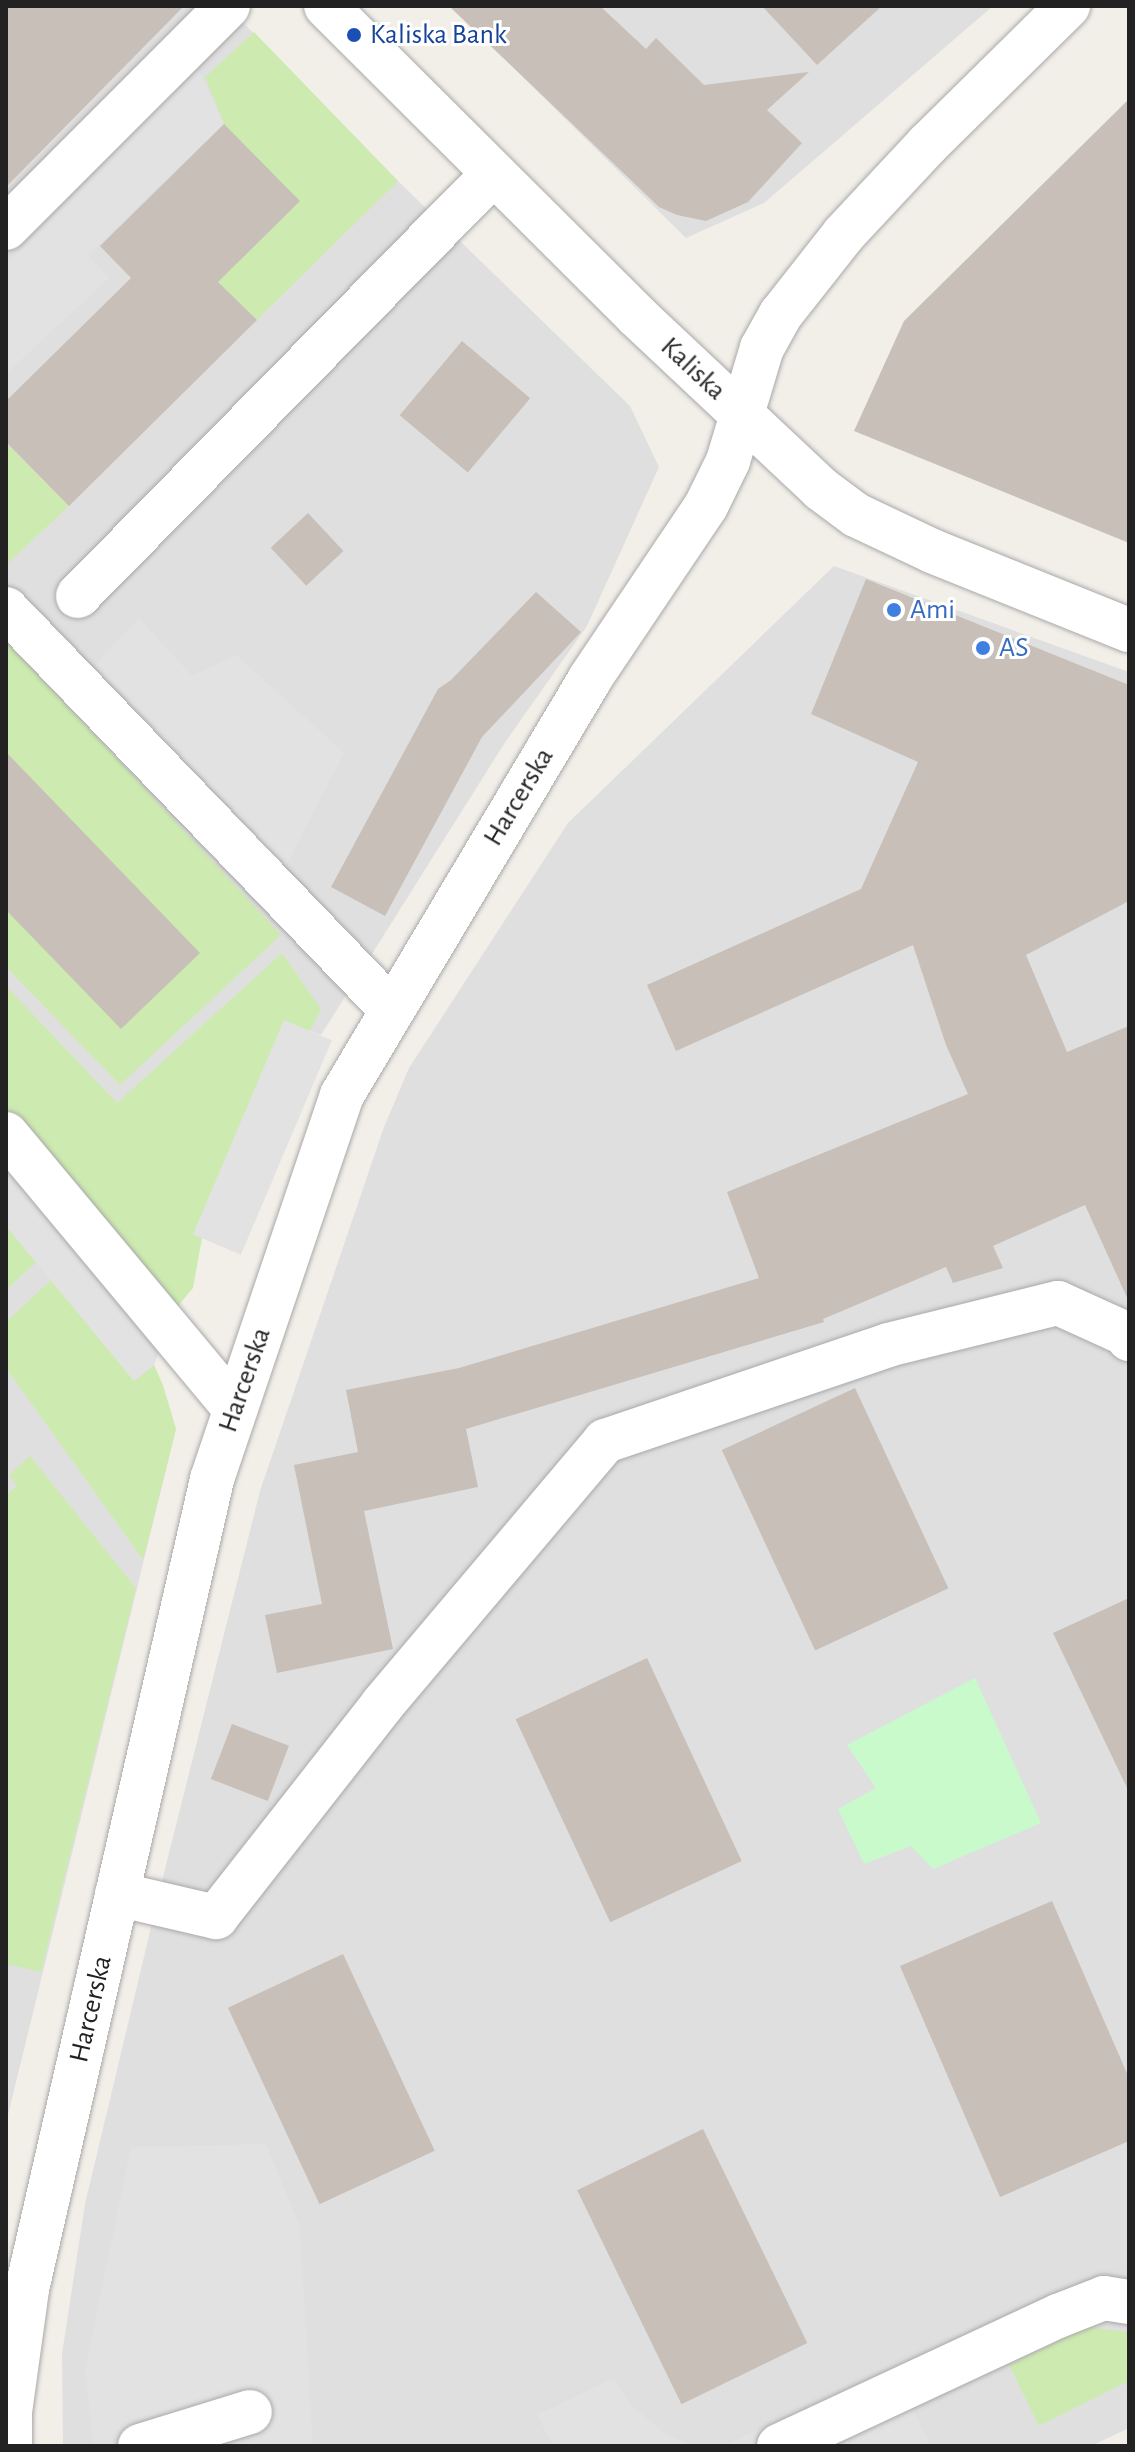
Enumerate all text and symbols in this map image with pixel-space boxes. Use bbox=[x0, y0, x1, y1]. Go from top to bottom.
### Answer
place label: Kaliska Bank bbox=[370, 18, 507, 52]
marker: Kaliska Bank bbox=[345, 26, 363, 44]
street label: Kaliska bbox=[653, 330, 733, 408]
place label: Ami bbox=[910, 593, 955, 627]
marker: Ami bbox=[885, 601, 903, 619]
place label: AS bbox=[999, 631, 1028, 665]
marker: AS bbox=[974, 639, 992, 657]
street label: Harcerska bbox=[477, 742, 561, 852]
street label: Harcerska bbox=[211, 1323, 279, 1437]
street label: Harcerska bbox=[62, 1952, 120, 2066]

